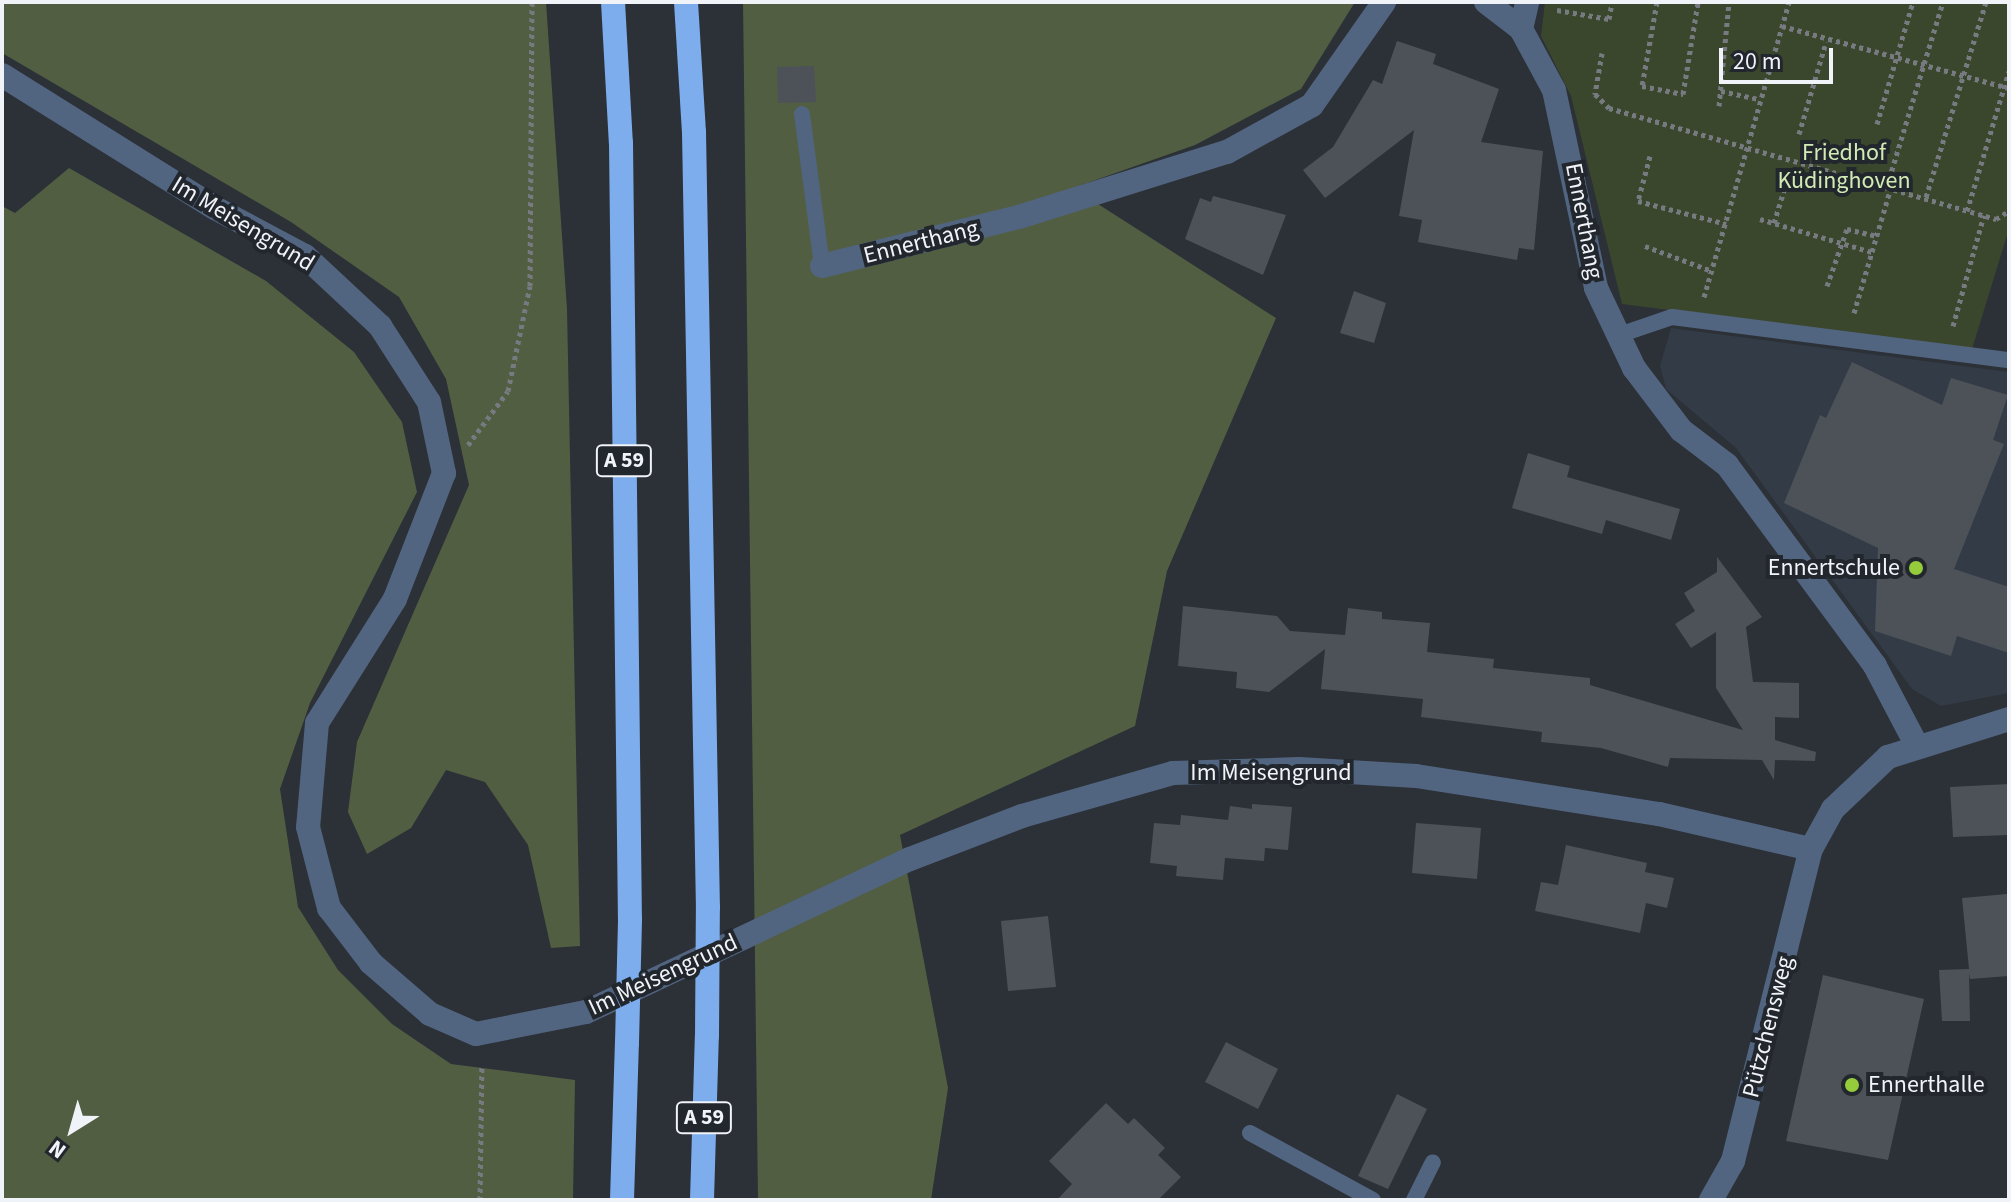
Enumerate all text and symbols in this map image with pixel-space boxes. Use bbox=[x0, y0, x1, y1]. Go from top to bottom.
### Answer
scale bar bbox=[1723, 32, 1837, 82]
text: 20 m bbox=[1733, 44, 1782, 79]
park label: Friedhof Küdinghoven bbox=[1777, 139, 1911, 195]
street label: Ennerthang bbox=[1559, 161, 1609, 281]
street label: Im Meisengrund bbox=[166, 170, 320, 278]
street label: Ennerthang bbox=[860, 214, 982, 270]
road number: A 59 bbox=[594, 443, 654, 479]
place label: Ennertschule bbox=[1768, 554, 1900, 582]
marker: Ennertschule bbox=[1907, 559, 1925, 577]
street label: Im Meisengrund bbox=[1190, 759, 1352, 787]
street label: Im Meisengrund bbox=[584, 928, 742, 1022]
street label: Pützchensweg bbox=[1737, 953, 1799, 1101]
place label: Ennerthalle bbox=[1868, 1071, 1985, 1099]
marker: Ennerthalle bbox=[1843, 1076, 1861, 1094]
north arrow bbox=[32, 1090, 112, 1170]
road number: A 59 bbox=[674, 1100, 734, 1136]
text: N bbox=[42, 1132, 73, 1166]

